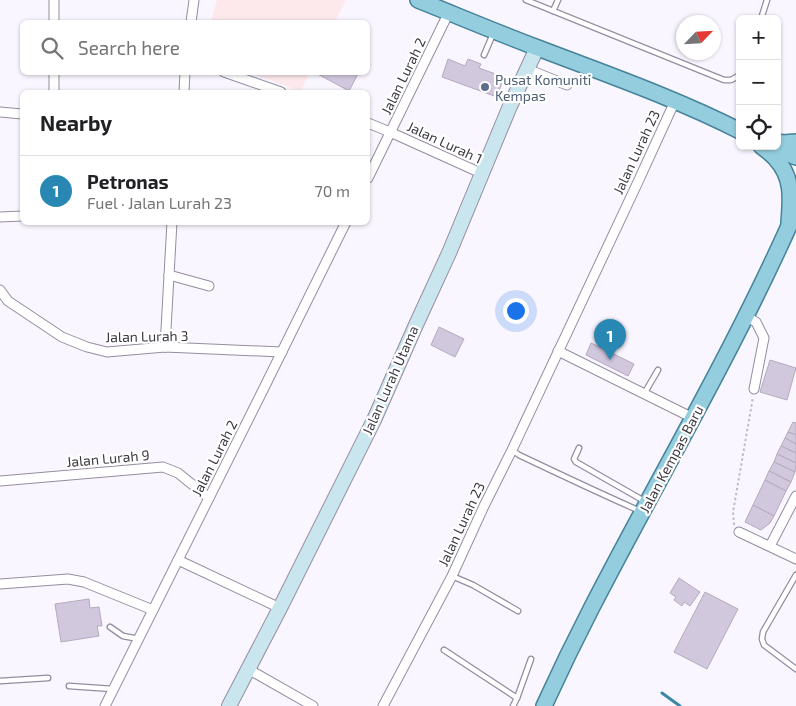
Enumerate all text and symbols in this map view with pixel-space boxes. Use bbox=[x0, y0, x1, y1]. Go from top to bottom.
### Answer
north arrow bbox=[676, 15, 721, 60]
map controls bbox=[736, 15, 781, 150]
button: + bbox=[736, 15, 781, 60]
search box bbox=[20, 20, 370, 75]
icon: search bbox=[38, 34, 66, 62]
street label: Jalan Lurah 2 bbox=[377, 35, 429, 117]
text: Search here bbox=[78, 36, 180, 59]
button: − bbox=[736, 60, 781, 105]
place label: Pusat Komuniti Kempas bbox=[495, 71, 591, 104]
marker: Pusat Komuniti Kempas bbox=[479, 81, 491, 93]
button: locate bbox=[736, 105, 781, 150]
street label: Jalan Lurah 23 bbox=[609, 107, 663, 197]
text: Nearby bbox=[40, 110, 112, 135]
street label: Jalan Lurah 1 bbox=[405, 117, 485, 167]
text: Petronas bbox=[87, 170, 169, 193]
text: 1 bbox=[53, 181, 59, 200]
text: 70 m bbox=[315, 181, 350, 200]
text: Fuel · Jalan Lurah 23 bbox=[87, 193, 232, 212]
your location bbox=[503, 298, 529, 324]
pin: 1 bbox=[594, 319, 626, 360]
street label: Jalan Lurah Utama bbox=[358, 323, 422, 437]
street label: Jalan Lurah 3 bbox=[105, 327, 189, 345]
street label: Jalan Kempas Baru bbox=[635, 402, 707, 516]
street label: Jalan Lurah 2 bbox=[188, 417, 241, 499]
street label: Jalan Lurah 9 bbox=[66, 446, 150, 470]
street label: Jalan Lurah 23 bbox=[434, 479, 488, 569]

